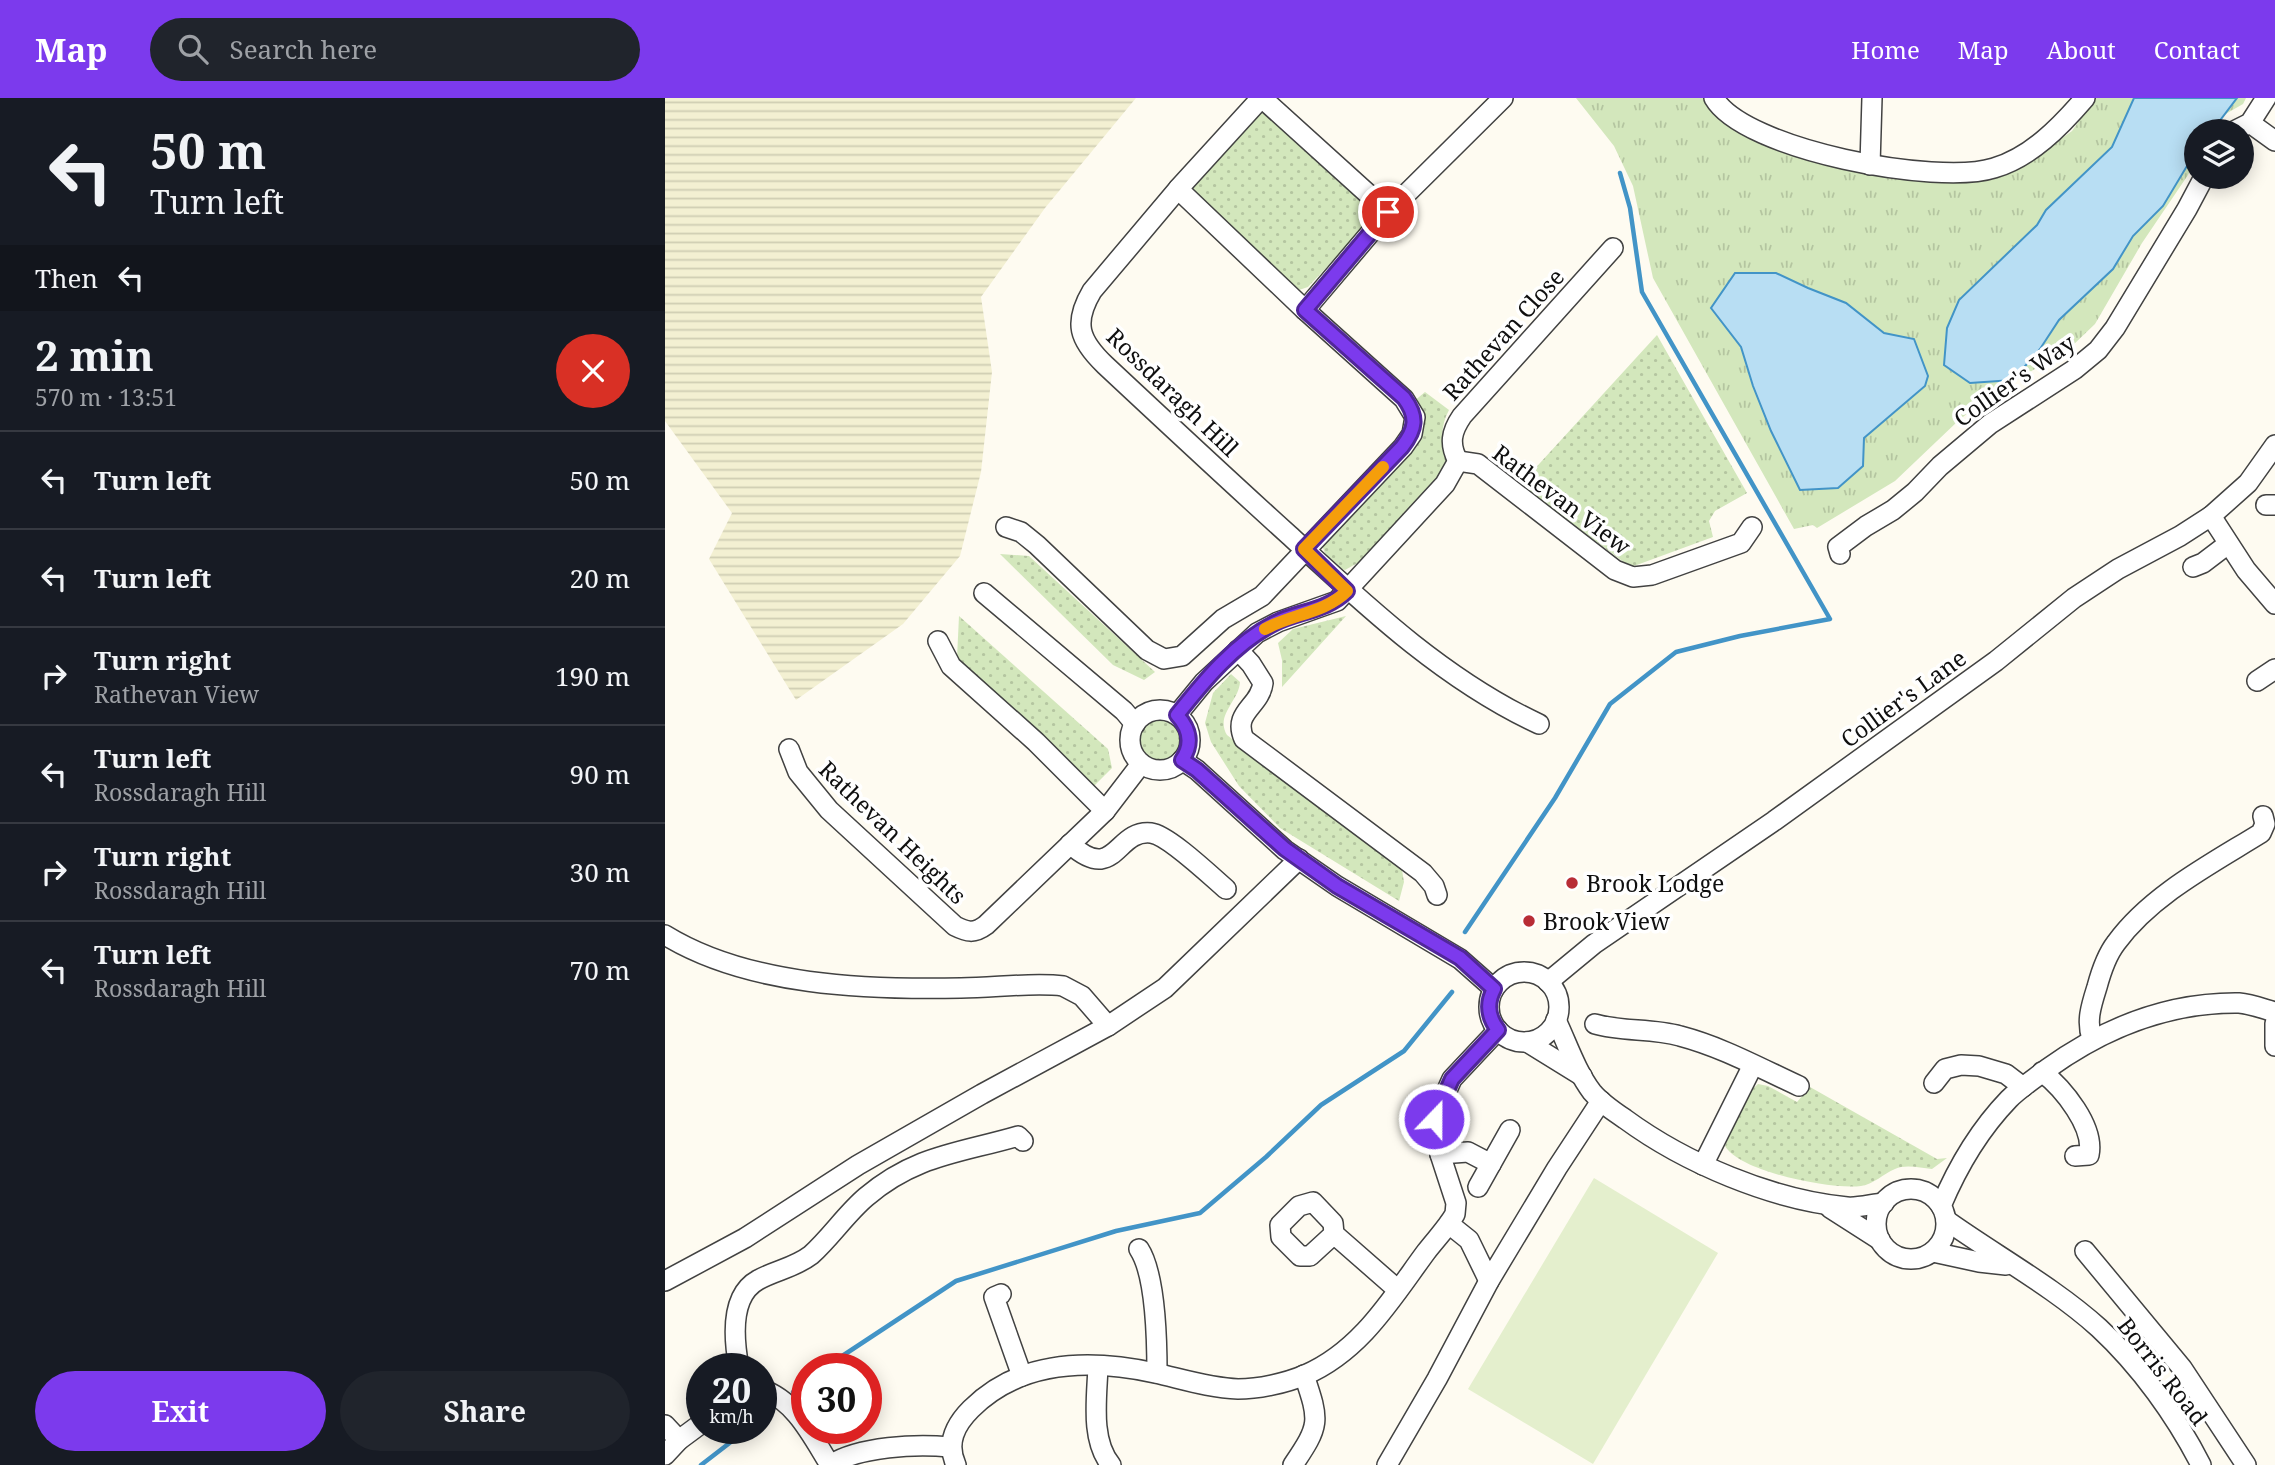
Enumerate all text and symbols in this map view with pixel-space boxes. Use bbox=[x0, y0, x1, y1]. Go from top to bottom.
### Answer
search box bbox=[150, 18, 640, 81]
text: Map bbox=[35, 27, 108, 72]
icon: search bbox=[174, 30, 212, 68]
text: Search here bbox=[230, 31, 377, 67]
text: Home bbox=[1851, 33, 1920, 66]
text: Map bbox=[1958, 33, 2009, 66]
text: About bbox=[2047, 33, 2116, 66]
text: Contact bbox=[2154, 33, 2240, 66]
text: 50 m bbox=[150, 117, 266, 183]
map controls bbox=[2184, 119, 2254, 189]
button: layers bbox=[2184, 119, 2254, 189]
icon: left bbox=[35, 126, 126, 217]
text: Turn left bbox=[150, 180, 284, 223]
pin bbox=[1358, 182, 1418, 242]
icon: arrive bbox=[1369, 193, 1407, 231]
icon: left bbox=[112, 259, 150, 297]
text: Then bbox=[35, 260, 98, 296]
street label: Rathevan Close bbox=[1435, 261, 1571, 407]
street label: Rossdaragh Hill bbox=[1100, 321, 1246, 463]
text: 2 min bbox=[35, 326, 154, 383]
street label: Collier's Way bbox=[1947, 326, 2081, 434]
button: close bbox=[556, 334, 630, 408]
text: 570 m · 13:51 bbox=[35, 381, 177, 413]
street label: Rathevan View bbox=[1486, 437, 1638, 562]
icon: left bbox=[35, 461, 73, 499]
text: Turn left bbox=[94, 462, 211, 498]
text: 50 m bbox=[570, 462, 630, 498]
icon: left bbox=[35, 559, 73, 597]
text: Turn left bbox=[94, 560, 211, 596]
text: 20 m bbox=[570, 560, 630, 596]
text: Turn right bbox=[94, 642, 231, 678]
street label: Collier's Lane bbox=[1834, 642, 1972, 754]
icon: right bbox=[35, 657, 73, 695]
text: 190 m bbox=[555, 658, 630, 694]
text: Rathevan View bbox=[94, 678, 259, 710]
text: Turn left bbox=[94, 740, 211, 776]
street label: Rathevan Heights bbox=[812, 753, 974, 911]
icon: left bbox=[35, 755, 73, 793]
text: 90 m bbox=[570, 756, 630, 792]
text: Rossdaragh Hill bbox=[94, 776, 266, 808]
text: Turn right bbox=[94, 838, 231, 874]
icon: right bbox=[35, 853, 73, 891]
text: 30 m bbox=[570, 854, 630, 890]
place label: Brook Lodge bbox=[1586, 867, 1724, 899]
text: Rossdaragh Hill bbox=[94, 874, 266, 906]
marker: Brook Lodge bbox=[1564, 875, 1580, 891]
place label: Brook View bbox=[1543, 905, 1670, 937]
marker: Brook View bbox=[1521, 913, 1537, 929]
text: Turn left bbox=[94, 936, 211, 972]
icon: left bbox=[35, 951, 73, 989]
text: 70 m bbox=[570, 952, 630, 988]
text: Rossdaragh Hill bbox=[94, 972, 266, 1004]
position arrow bbox=[1397, 1082, 1471, 1156]
street label: Borris Road bbox=[2111, 1310, 2215, 1432]
speed limit sign: 30 bbox=[791, 1353, 882, 1444]
text: 20 bbox=[712, 1366, 751, 1413]
button: Exit bbox=[35, 1371, 326, 1451]
button: Share bbox=[340, 1371, 630, 1451]
text: km/h bbox=[709, 1404, 754, 1428]

